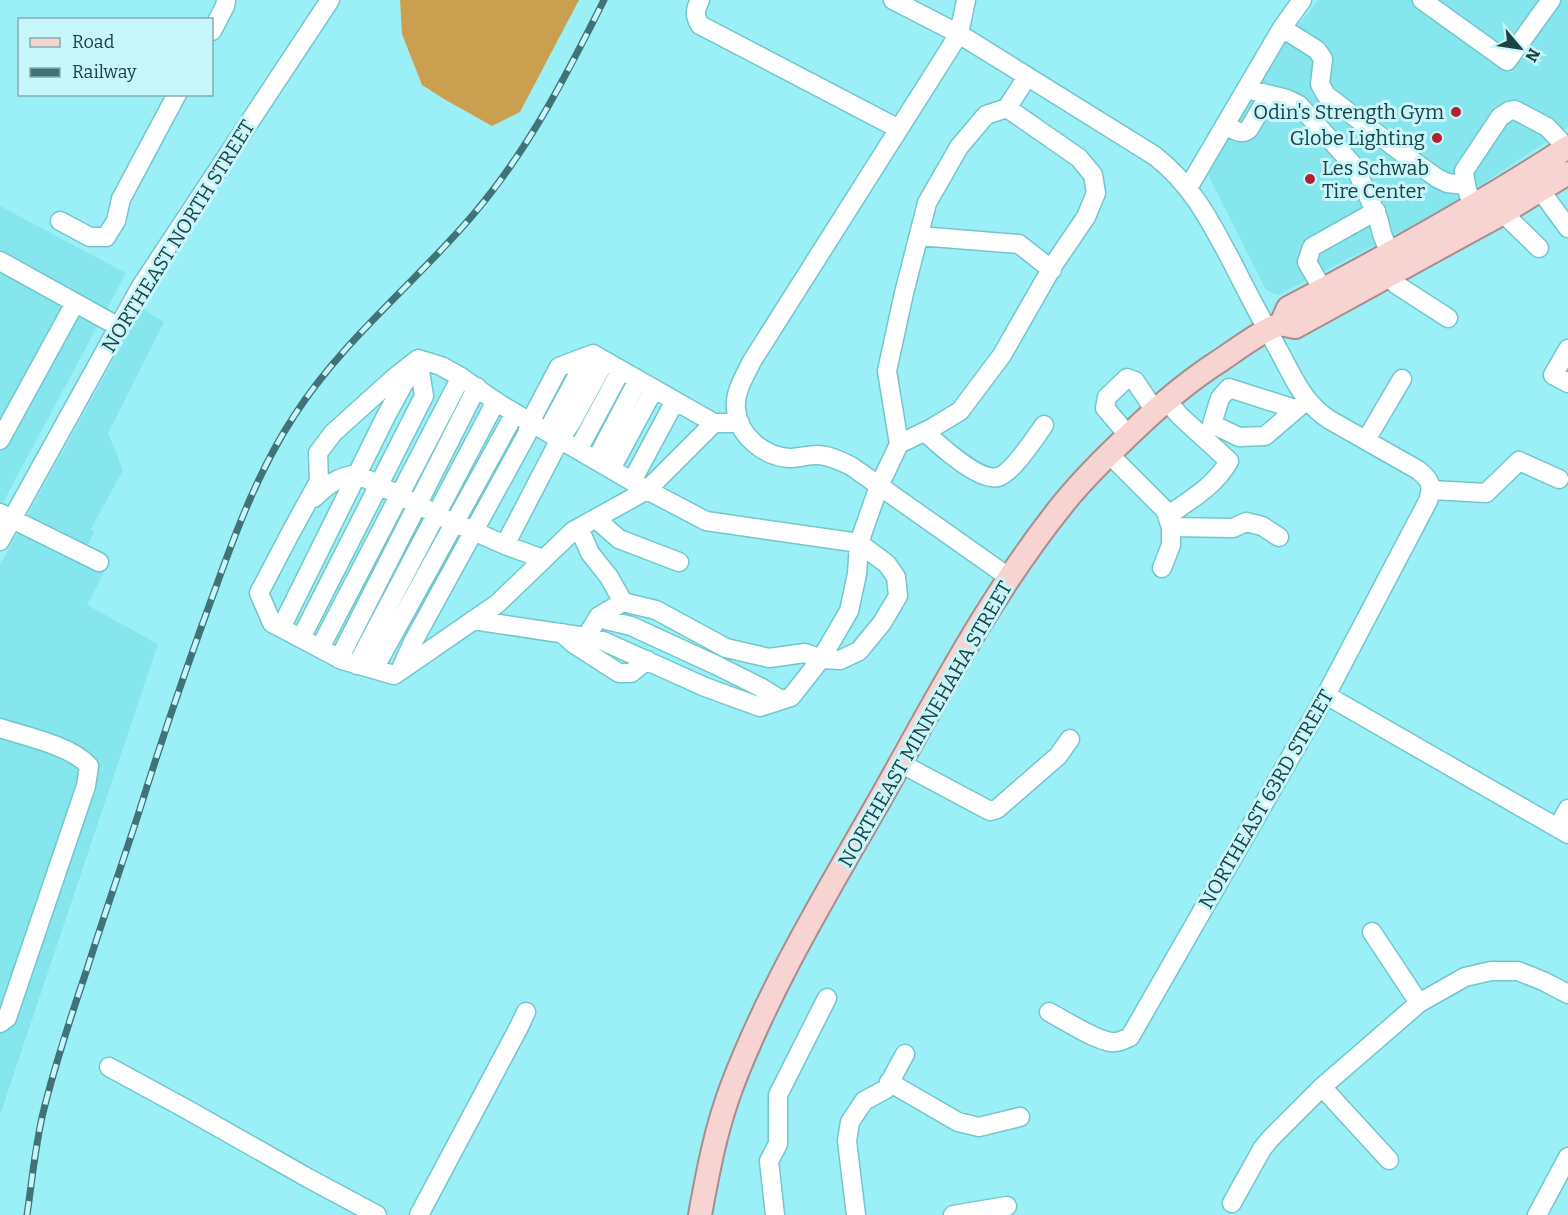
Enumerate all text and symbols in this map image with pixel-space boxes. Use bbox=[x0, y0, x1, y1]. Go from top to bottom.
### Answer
legend bbox=[18, 18, 213, 96]
north arrow bbox=[1490, 18, 1550, 78]
text: Road bbox=[72, 31, 115, 53]
text: N bbox=[1521, 45, 1544, 65]
text: Railway bbox=[72, 61, 137, 83]
place label: Odin's Strength Gym bbox=[1253, 100, 1444, 124]
marker: Odin's Strength Gym bbox=[1449, 105, 1463, 119]
street label: NORTHEAST NORTH STREET bbox=[96, 115, 260, 357]
place label: Globe Lighting bbox=[1290, 126, 1425, 150]
marker: Globe Lighting bbox=[1430, 131, 1444, 145]
place label: Les Schwab Tire Center bbox=[1322, 156, 1429, 203]
marker: Les Schwab Tire Center bbox=[1303, 172, 1317, 186]
street label: NORTHEAST MINNEHAHA STREET bbox=[833, 577, 1017, 871]
street label: NORTHEAST 63RD STREET bbox=[1193, 685, 1339, 913]

